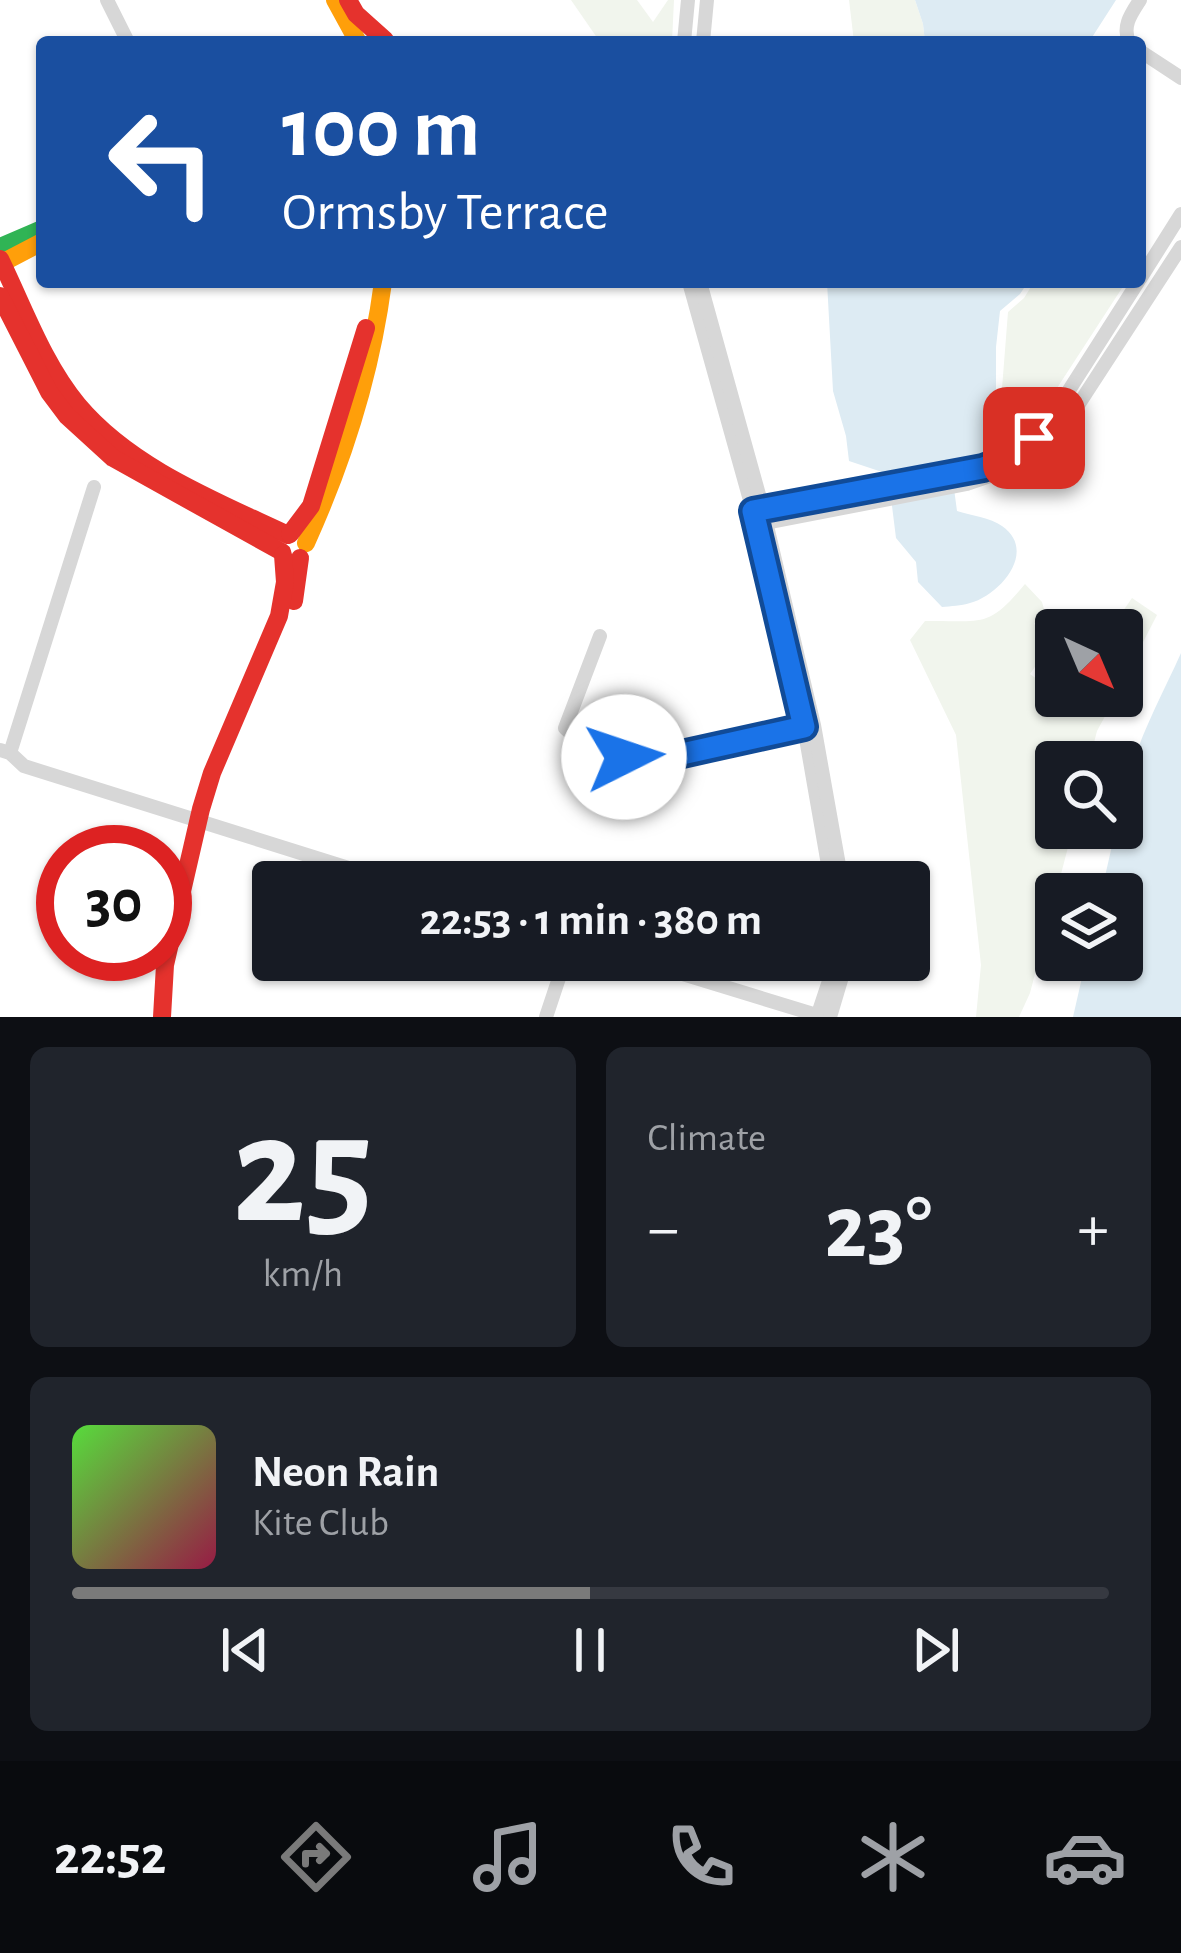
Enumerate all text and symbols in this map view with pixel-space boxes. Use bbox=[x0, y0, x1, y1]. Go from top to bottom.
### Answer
icon: left bbox=[84, 84, 240, 240]
text: 100 m bbox=[282, 88, 480, 172]
text: Ormsby Terrace bbox=[282, 186, 609, 240]
pin bbox=[983, 387, 1085, 489]
icon: arrive bbox=[1001, 405, 1067, 471]
north arrow bbox=[1035, 609, 1143, 717]
map controls bbox=[1035, 609, 1143, 981]
position arrow bbox=[561, 694, 687, 820]
button: search bbox=[1035, 741, 1143, 849]
speed limit sign: 30 bbox=[36, 825, 192, 981]
button: layers bbox=[1035, 873, 1143, 981]
text: 22:53 · 1 min · 380 m bbox=[420, 898, 762, 943]
text: 25 bbox=[232, 1095, 373, 1251]
text: Climate bbox=[648, 1119, 766, 1158]
text: 23° bbox=[824, 1184, 932, 1274]
text: − bbox=[648, 1196, 679, 1262]
text: + bbox=[1077, 1196, 1109, 1262]
text: km/h bbox=[263, 1255, 343, 1294]
text: Neon Rain bbox=[252, 1450, 439, 1495]
text: Kite Club bbox=[252, 1504, 389, 1543]
icon: previous bbox=[212, 1617, 278, 1683]
icon: pause bbox=[557, 1617, 623, 1683]
icon: next bbox=[903, 1617, 969, 1683]
icon: directions bbox=[274, 1815, 358, 1899]
icon: music bbox=[466, 1815, 550, 1899]
icon: phone bbox=[659, 1815, 743, 1899]
icon: climate bbox=[851, 1815, 935, 1899]
icon: car bbox=[1043, 1815, 1127, 1899]
text: 22:52 bbox=[54, 1830, 166, 1884]

